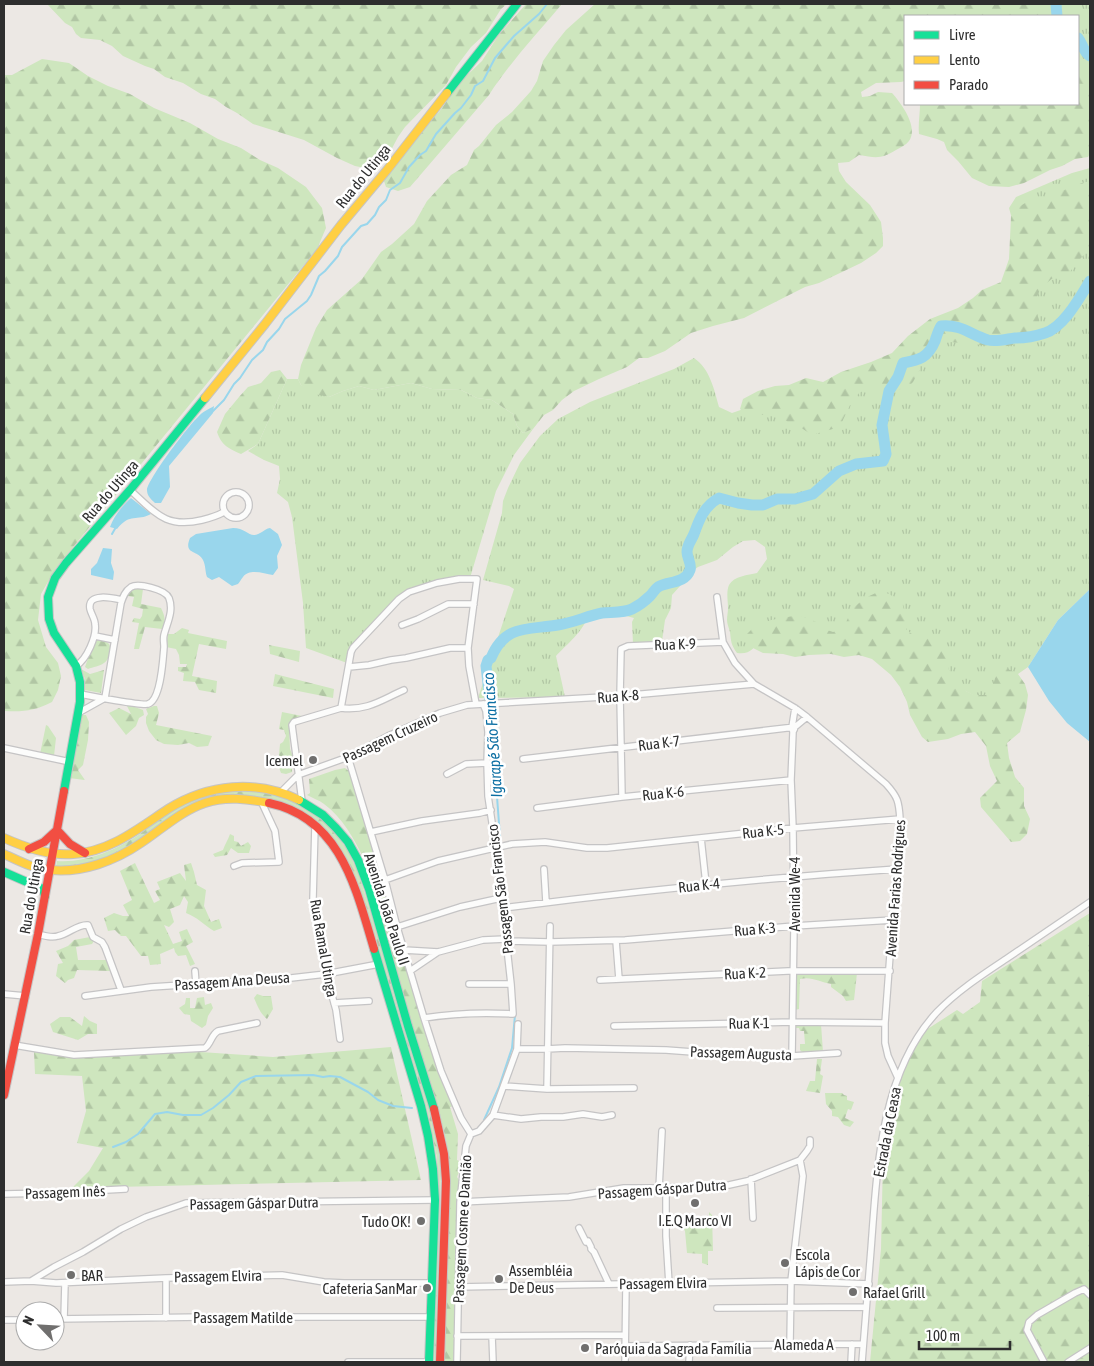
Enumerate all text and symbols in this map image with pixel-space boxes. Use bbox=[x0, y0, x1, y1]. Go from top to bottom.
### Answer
legend bbox=[904, 15, 1079, 105]
text: Livre bbox=[949, 26, 976, 43]
text: Lento bbox=[949, 51, 980, 68]
text: Parado bbox=[949, 76, 988, 93]
street label: Rua do Utinga bbox=[332, 141, 394, 211]
street label: Rua do Utinga bbox=[78, 456, 142, 526]
street label: Rua K-9 bbox=[654, 635, 696, 653]
water label: Igarapé São Francisco bbox=[479, 672, 506, 798]
street label: Rua K-8 bbox=[596, 686, 640, 706]
street label: Passagem Cruzeiro bbox=[340, 708, 440, 766]
street label: Rua K-7 bbox=[637, 732, 681, 754]
place label: Icemel bbox=[265, 752, 303, 769]
marker: Icemel bbox=[307, 754, 319, 766]
street label: Rua K-6 bbox=[641, 782, 685, 804]
street label: Avenida Farias Rodrigues bbox=[882, 819, 908, 957]
street label: Rua K-5 bbox=[741, 820, 785, 842]
street label: Passagem São Francisco bbox=[484, 823, 516, 955]
street label: Avenida João Paulo II bbox=[361, 851, 413, 967]
street label: Avenida We-4 bbox=[786, 856, 803, 932]
street label: Rua do Utinga bbox=[16, 857, 46, 935]
street label: Rua K-4 bbox=[677, 874, 721, 896]
street label: Rua Ramal Utinga bbox=[307, 898, 341, 998]
street label: Rua K-3 bbox=[733, 919, 777, 939]
street label: Rua K-2 bbox=[724, 963, 766, 983]
street label: Passagem Ana Deusa bbox=[174, 968, 290, 994]
street label: Rua K-1 bbox=[728, 1014, 770, 1032]
street label: Passagem Augusta bbox=[690, 1043, 792, 1063]
street label: Estrada da Ceasa bbox=[870, 1085, 904, 1179]
street label: Passagem Cosme e Damião bbox=[450, 1154, 474, 1304]
street label: Passagem Gáspar Dutra bbox=[597, 1176, 727, 1202]
street label: Passagem Inês bbox=[24, 1182, 106, 1202]
street label: Passagem Gáspar Dutra bbox=[189, 1193, 319, 1213]
marker: I.E.Q Marco VI bbox=[689, 1197, 701, 1209]
place label: I.E.Q Marco VI bbox=[658, 1212, 732, 1229]
place label: Tudo OK! bbox=[362, 1213, 411, 1230]
marker: Tudo OK! bbox=[415, 1215, 427, 1227]
place label: Escola Lápis de Cor bbox=[795, 1246, 860, 1280]
marker: Escola Lápis de Cor bbox=[779, 1257, 791, 1269]
place label: Assembléia De Deus bbox=[509, 1262, 573, 1296]
place label: BAR bbox=[81, 1267, 103, 1284]
street label: Passagem Elvira bbox=[174, 1267, 262, 1285]
marker: BAR bbox=[65, 1269, 77, 1281]
marker: Assembléia De Deus bbox=[493, 1273, 505, 1285]
street label: Passagem Elvira bbox=[619, 1274, 707, 1292]
place label: Cafeteria SanMar bbox=[322, 1280, 418, 1297]
marker: Cafeteria SanMar bbox=[421, 1282, 433, 1294]
place label: Rafael Grill bbox=[863, 1284, 925, 1301]
marker: Rafael Grill bbox=[847, 1286, 859, 1298]
north arrow bbox=[15, 1301, 65, 1351]
street label: Passagem Matilde bbox=[193, 1309, 293, 1326]
text: N bbox=[19, 1313, 37, 1328]
scale bar bbox=[919, 1318, 1010, 1350]
text: 100 m bbox=[926, 1327, 960, 1344]
street label: Alameda A bbox=[774, 1336, 834, 1353]
place label: Paróquia da Sagrada Família bbox=[595, 1340, 752, 1357]
marker: Paróquia da Sagrada Família bbox=[579, 1342, 591, 1354]

